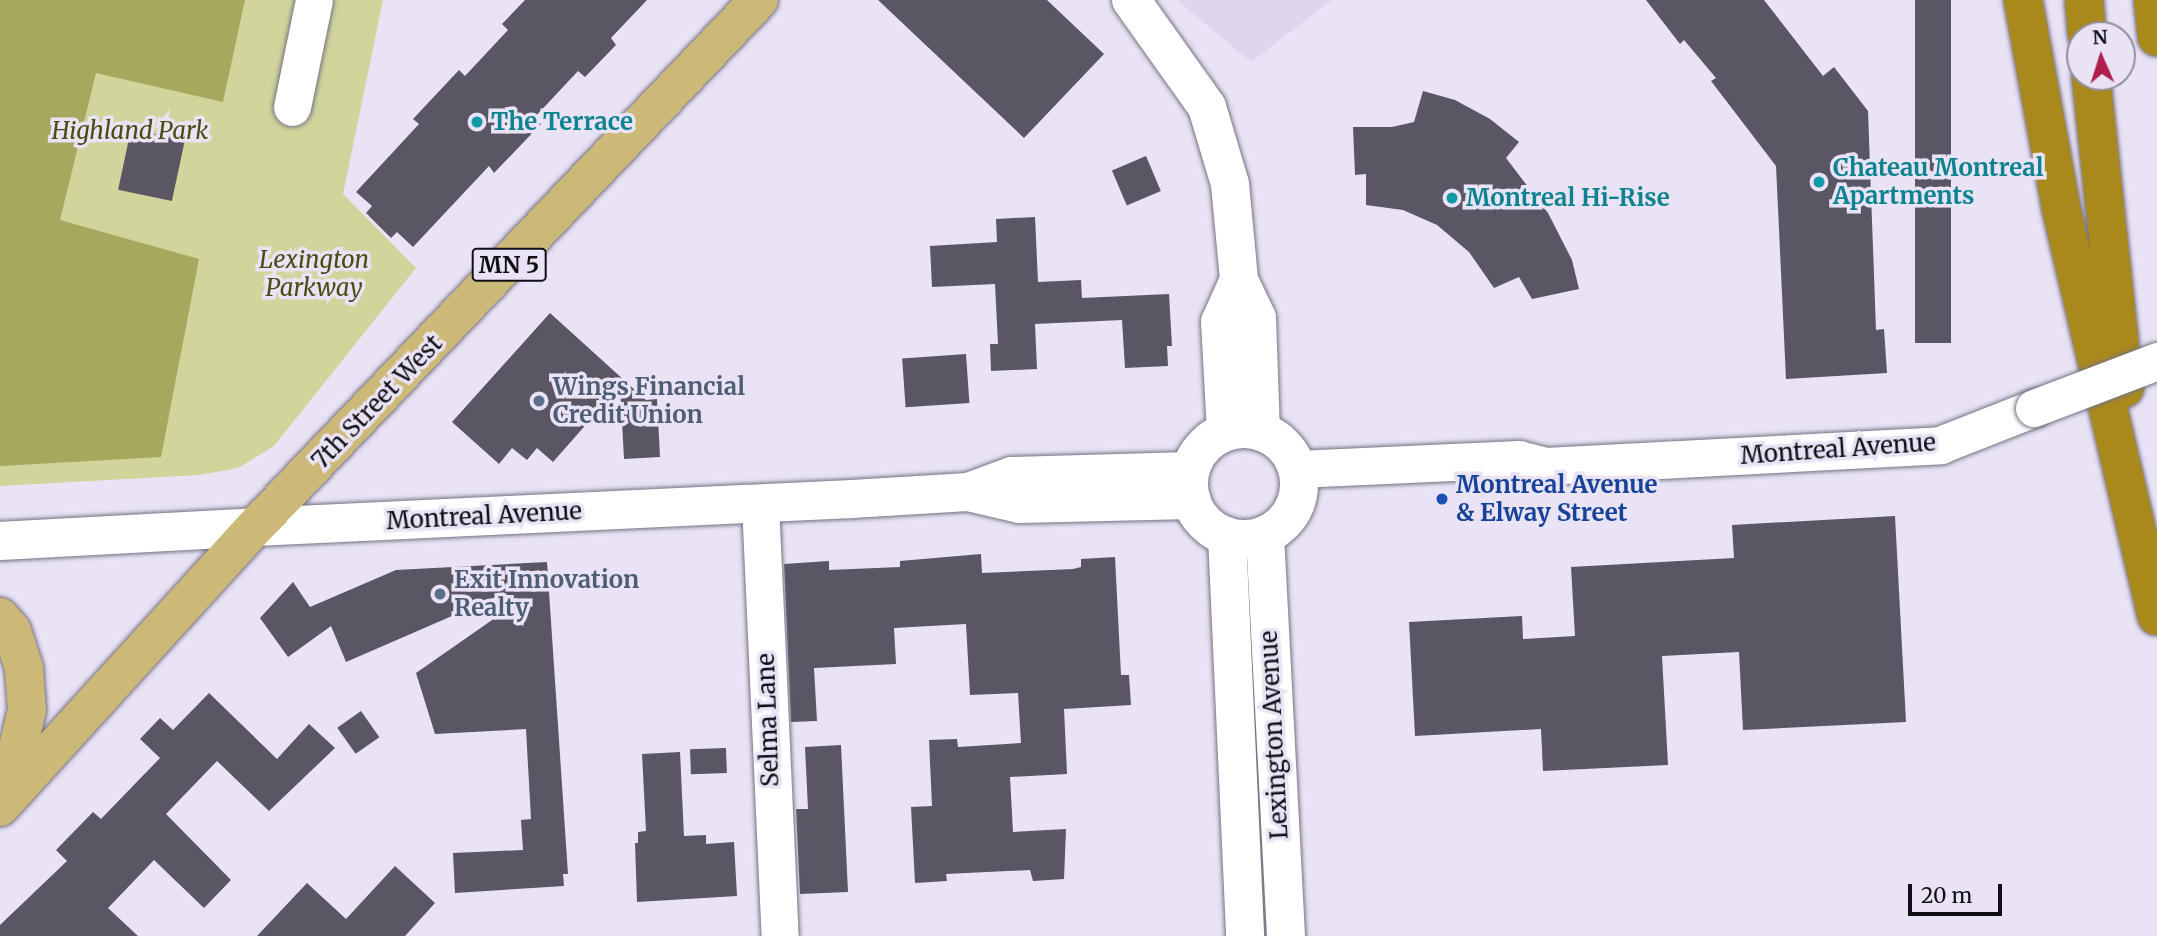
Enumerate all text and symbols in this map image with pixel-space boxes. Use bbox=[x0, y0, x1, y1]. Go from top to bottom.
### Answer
north arrow bbox=[2066, 21, 2136, 91]
text: N bbox=[2092, 25, 2108, 49]
place label: The Terrace bbox=[491, 108, 633, 136]
marker: The Terrace bbox=[469, 114, 485, 130]
park label: Highland Park bbox=[52, 117, 208, 145]
place label: Chateau Montreal Apartments bbox=[1833, 154, 2043, 210]
marker: Chateau Montreal Apartments bbox=[1811, 174, 1827, 190]
place label: Montreal Hi-Rise bbox=[1466, 184, 1670, 212]
marker: Montreal Hi-Rise bbox=[1444, 190, 1460, 206]
park label: Lexington Parkway bbox=[259, 246, 369, 302]
road number: MN 5 bbox=[470, 246, 548, 284]
street label: 7th Street West bbox=[306, 329, 448, 475]
place label: Wings Financial Credit Union bbox=[553, 373, 745, 429]
marker: Wings Financial Credit Union bbox=[531, 393, 547, 409]
street label: Montreal Avenue bbox=[1739, 428, 1937, 470]
place label: Montreal Avenue & Elway Street bbox=[1456, 471, 1657, 527]
marker: Montreal Avenue & Elway Street bbox=[1434, 491, 1450, 507]
street label: Montreal Avenue bbox=[386, 496, 582, 536]
place label: Exit Innovation Realty bbox=[454, 566, 639, 622]
marker: Exit Innovation Realty bbox=[432, 586, 448, 602]
street label: Lexington Avenue bbox=[1254, 630, 1294, 840]
street label: Selma Lane bbox=[751, 653, 785, 787]
scale bar bbox=[1912, 870, 2007, 914]
text: 20 m bbox=[1921, 882, 1972, 909]

